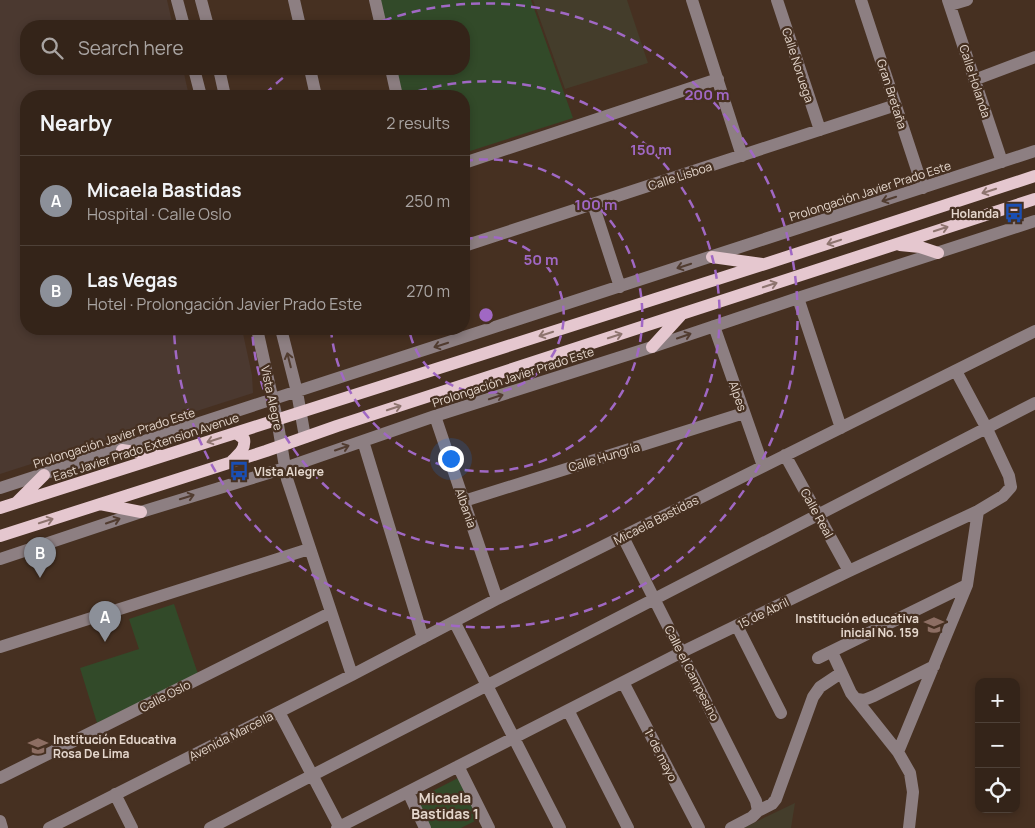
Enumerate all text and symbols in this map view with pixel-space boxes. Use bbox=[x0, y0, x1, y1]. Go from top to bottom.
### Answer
search box bbox=[20, 20, 470, 75]
street label: Calle Noruega bbox=[778, 25, 818, 105]
icon: search bbox=[38, 34, 66, 62]
text: Search here bbox=[78, 35, 184, 61]
street label: Calle Holanda bbox=[955, 42, 995, 120]
street label: Gran Bretaña bbox=[873, 57, 911, 131]
text: 200 m bbox=[684, 84, 730, 105]
text: Nearby bbox=[40, 109, 112, 137]
text: 2 results bbox=[386, 112, 450, 134]
text: 150 m bbox=[630, 139, 672, 160]
street label: Prolongación Javier Prado Este bbox=[787, 157, 953, 225]
street label: Calle Lisboa bbox=[646, 158, 714, 194]
text: Micaela Bastidas bbox=[87, 177, 242, 203]
one-way arrow bbox=[981, 187, 997, 197]
text: A bbox=[51, 190, 61, 212]
text: 250 m bbox=[405, 190, 450, 212]
text: 100 m bbox=[575, 194, 617, 215]
one-way arrow bbox=[881, 195, 897, 204]
bus stop icon: Holanda bbox=[1003, 202, 1025, 224]
text: Hospital · Calle Oslo bbox=[87, 203, 232, 225]
place label: Holanda bbox=[951, 205, 999, 222]
one-way arrow bbox=[932, 224, 948, 234]
one-way arrow bbox=[827, 237, 843, 247]
text: 50 m bbox=[523, 249, 559, 270]
one-way arrow bbox=[677, 261, 693, 271]
text: Las Vegas bbox=[87, 267, 178, 293]
text: B bbox=[51, 280, 61, 302]
text: 270 m bbox=[406, 280, 450, 302]
one-way arrow bbox=[761, 280, 777, 289]
text: Hotel · Prolongación Javier Prado Este bbox=[87, 293, 362, 315]
centre of rings bbox=[477, 306, 495, 324]
one-way arrow bbox=[539, 329, 555, 339]
one-way arrow bbox=[607, 330, 623, 340]
one-way arrow bbox=[676, 331, 692, 340]
one-way arrow bbox=[434, 341, 449, 350]
street label: Prolongación Javier Prado Este bbox=[430, 343, 596, 411]
one-way arrow bbox=[284, 353, 293, 369]
street label: Vista Alegre bbox=[257, 364, 287, 432]
street label: Alpes bbox=[725, 379, 751, 413]
one-way arrow bbox=[488, 391, 504, 401]
one-way arrow bbox=[386, 402, 402, 412]
street label: Prolongación Javier Prado Este bbox=[31, 404, 197, 472]
street label: East Javier Prado Extension Avenue bbox=[51, 409, 241, 485]
one-way arrow bbox=[207, 435, 223, 445]
street label: Calle Hungría bbox=[566, 438, 642, 476]
one-way arrow bbox=[334, 443, 349, 452]
your location bbox=[438, 446, 464, 472]
bus stop icon: VIsta Alegre bbox=[228, 460, 250, 482]
place label: VIsta Alegre bbox=[254, 463, 324, 480]
street label: Calle Real bbox=[796, 485, 838, 541]
street label: Albania bbox=[451, 486, 481, 530]
street label: Micaela Bastidas bbox=[611, 491, 701, 549]
one-way arrow bbox=[179, 492, 195, 502]
one-way arrow bbox=[38, 515, 54, 525]
one-way arrow bbox=[104, 516, 120, 525]
pin: B bbox=[24, 537, 56, 578]
street label: 15 de Abril bbox=[734, 593, 792, 633]
pin: A bbox=[89, 601, 121, 642]
place label: Institución educativa inicial No. 159 bbox=[795, 610, 919, 641]
school or university icon: Institución educativa inicial No. 159 bbox=[923, 614, 945, 636]
street label: Calle el Campesino bbox=[661, 622, 723, 724]
street label: Calle Oslo bbox=[137, 676, 193, 716]
map controls bbox=[975, 678, 1020, 813]
button: + bbox=[975, 678, 1020, 723]
street label: Avenida Marcella bbox=[186, 707, 276, 765]
button: − bbox=[975, 723, 1020, 768]
street label: 1º de mayo bbox=[640, 726, 682, 784]
place label: Institución Educativa Rosa De Lima bbox=[53, 731, 177, 762]
school or university icon: Institución Educativa Rosa De Lima bbox=[27, 735, 49, 757]
button: locate bbox=[975, 768, 1020, 813]
district label: Micaela Bastidas 1 bbox=[411, 788, 479, 823]

